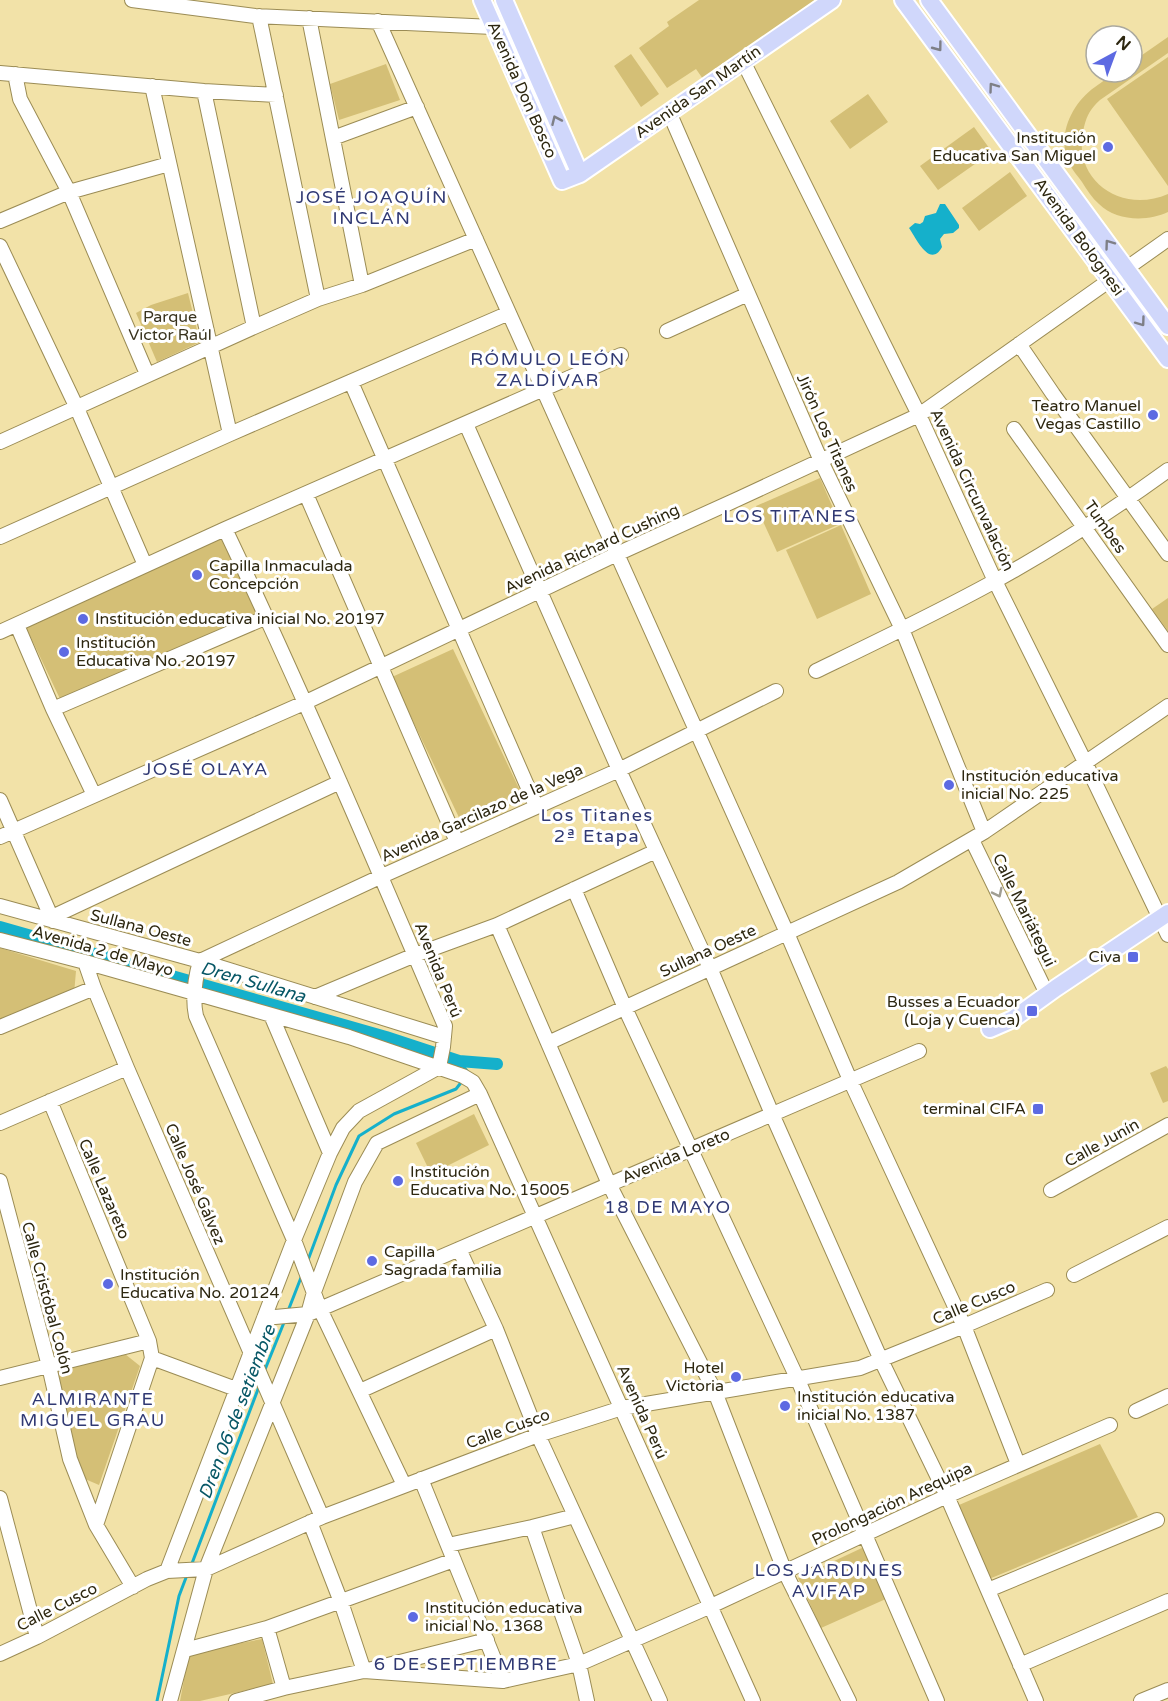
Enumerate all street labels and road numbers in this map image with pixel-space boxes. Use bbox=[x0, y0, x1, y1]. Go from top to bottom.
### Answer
street label: Avenida Don Bosco bbox=[483, 18, 561, 162]
street label: Avenida San Martín bbox=[631, 41, 765, 143]
street label: Avenida Bolognesi bbox=[1030, 174, 1128, 300]
street label: Jirón Los Titanes bbox=[792, 371, 862, 495]
street label: Avenida Circunvalación bbox=[926, 406, 1018, 574]
street label: Tumbes bbox=[1080, 497, 1130, 557]
street label: Avenida Richard Cushing bbox=[501, 500, 683, 598]
street label: Avenida Garcilazo de la Vega bbox=[378, 759, 586, 867]
street label: Calle Mariátegui bbox=[988, 850, 1060, 970]
street label: Sullana Oeste bbox=[88, 905, 194, 951]
street label: Avenida Perú bbox=[410, 919, 466, 1021]
street label: Sullana Oeste bbox=[657, 920, 759, 982]
street label: Avenida 2 de Mayo bbox=[30, 921, 176, 981]
street label: Calle Junín bbox=[1061, 1114, 1143, 1172]
street label: Calle José Gálvez bbox=[160, 1120, 230, 1248]
street label: Avenida Loreto bbox=[619, 1124, 733, 1188]
street label: Calle Lazareto bbox=[74, 1136, 134, 1242]
street label: Calle Cristóbal Colón bbox=[17, 1220, 77, 1376]
street label: Calle Cusco bbox=[930, 1277, 1018, 1329]
street label: Avenida Perú bbox=[612, 1362, 672, 1462]
street label: Calle Cusco bbox=[463, 1405, 553, 1453]
street label: Prolongación Arequipa bbox=[809, 1458, 975, 1550]
street label: Calle Cusco bbox=[13, 1578, 101, 1636]

